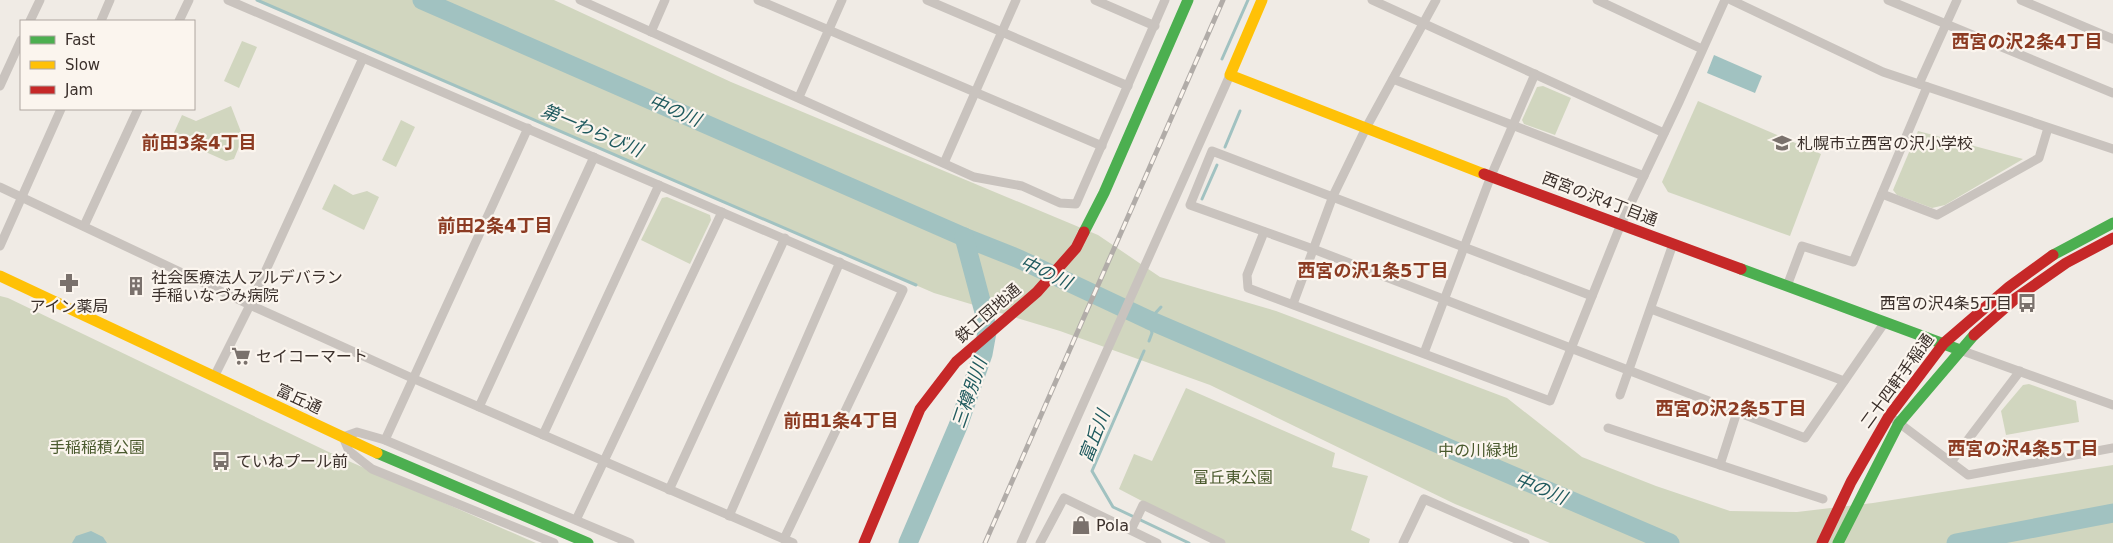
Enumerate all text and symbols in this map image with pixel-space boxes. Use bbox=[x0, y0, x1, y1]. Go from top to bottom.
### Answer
legend bbox=[20, 20, 195, 110]
text: Fast bbox=[65, 31, 95, 49]
district label: 西宮の沢2条4丁目 bbox=[1951, 31, 2103, 52]
text: Slow bbox=[65, 56, 100, 74]
text: Jam bbox=[64, 81, 93, 99]
water label: 中の川 bbox=[646, 90, 706, 131]
water label: 第一わらび川 bbox=[538, 99, 648, 162]
district label: 前田3条4丁目 bbox=[141, 132, 257, 153]
school or university icon: 札幌市立西宮の沢小学校 bbox=[1771, 132, 1793, 154]
place label: 札幌市立西宮の沢小学校 bbox=[1797, 134, 1973, 153]
street label: 西宮の沢4丁目通 bbox=[1540, 168, 1660, 230]
district label: 前田2条4丁目 bbox=[437, 215, 553, 236]
water label: 中の川 bbox=[1017, 251, 1077, 294]
district label: 西宮の沢1条5丁目 bbox=[1297, 260, 1449, 281]
place label: 社会医療法人アルデバラン 手稲いなづみ病院 bbox=[151, 268, 343, 305]
pharmacy icon: アイン薬局 bbox=[58, 272, 80, 294]
building icon: 社会医療法人アルデバラン 手稲いなづみ病院 bbox=[125, 275, 147, 297]
street label: 鉄工団地通 bbox=[952, 280, 1024, 346]
bus stop icon: 西宮の沢4条5丁目 bbox=[2016, 292, 2038, 314]
place label: 西宮の沢4条5丁目 bbox=[1880, 294, 2012, 313]
place label: アイン薬局 bbox=[29, 297, 109, 316]
street label: 二十四軒手稲通 bbox=[1856, 330, 1938, 432]
supermarket icon: セイコーマート bbox=[230, 345, 252, 367]
place label: セイコーマート bbox=[256, 347, 368, 366]
water label: 三樽別川 bbox=[947, 354, 991, 430]
street label: 富丘通 bbox=[273, 380, 325, 418]
district label: 西宮の沢2条5丁目 bbox=[1655, 398, 1807, 419]
water label: 富丘川 bbox=[1075, 405, 1114, 465]
district label: 前田1条4丁目 bbox=[783, 410, 899, 431]
park label: 手稲稲積公園 bbox=[49, 438, 145, 457]
district label: 西宮の沢4条5丁目 bbox=[1947, 438, 2099, 459]
park label: 中の川緑地 bbox=[1438, 441, 1518, 460]
bus stop icon: ていねプール前 bbox=[210, 450, 232, 472]
place label: ていねプール前 bbox=[236, 452, 348, 471]
park label: 富丘東公園 bbox=[1193, 468, 1273, 487]
water label: 中の川 bbox=[1512, 468, 1572, 509]
shop icon: Pola bbox=[1070, 514, 1092, 536]
place label: Pola bbox=[1096, 516, 1129, 535]

